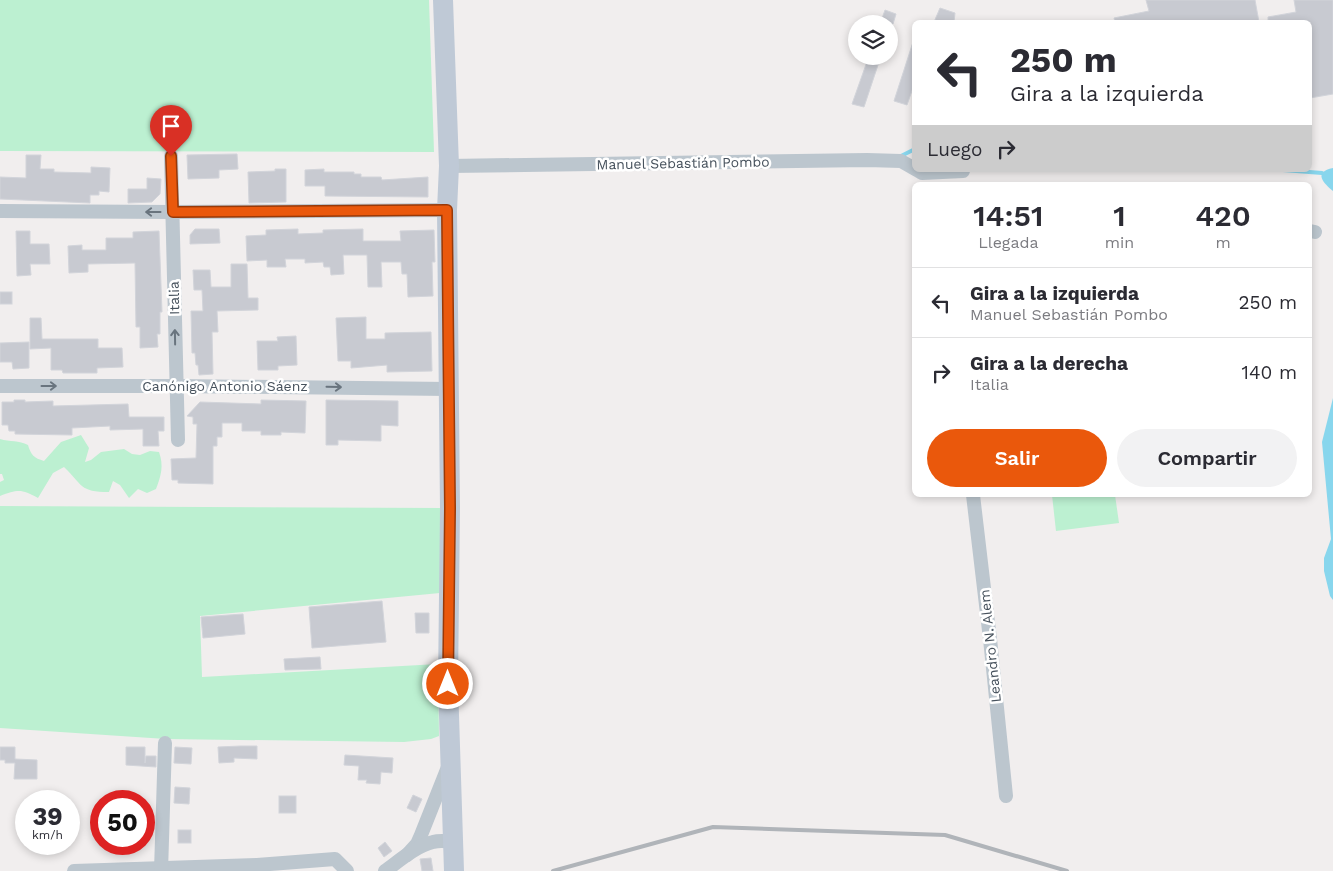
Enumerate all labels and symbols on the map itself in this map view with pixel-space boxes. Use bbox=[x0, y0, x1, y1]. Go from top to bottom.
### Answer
pin bbox=[150, 105, 192, 156]
street label: Manuel Sebastián Pombo bbox=[596, 153, 770, 173]
one-way arrow bbox=[146, 207, 162, 217]
street label: Italia bbox=[166, 281, 182, 315]
one-way arrow bbox=[170, 329, 180, 346]
street label: Canónigo Antonio Sáenz bbox=[142, 378, 308, 394]
one-way arrow bbox=[40, 381, 56, 391]
one-way arrow bbox=[325, 382, 341, 392]
street label: Leandro N. Alem bbox=[976, 589, 1004, 703]
position arrow bbox=[421, 657, 473, 709]
speed limit sign: 50 bbox=[90, 790, 155, 855]

